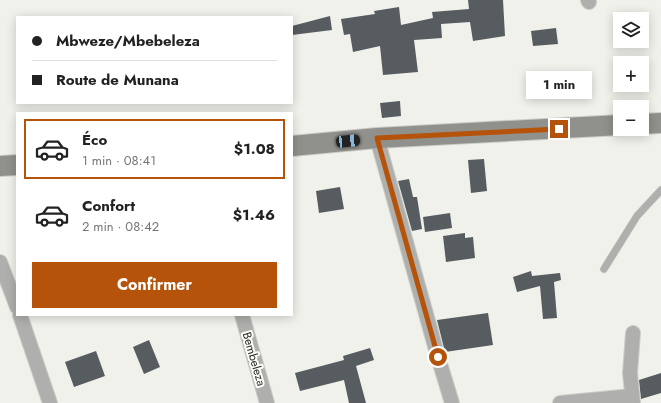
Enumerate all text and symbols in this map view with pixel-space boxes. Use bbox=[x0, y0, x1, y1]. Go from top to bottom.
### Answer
map controls bbox=[613, 12, 649, 136]
button: layers bbox=[613, 12, 649, 48]
text: Mbweze/Mbebeleza bbox=[56, 30, 200, 52]
button: + bbox=[613, 56, 649, 92]
text: Route de Munana bbox=[56, 69, 179, 91]
callout: 1 min bbox=[526, 71, 592, 99]
text: 1 min bbox=[543, 75, 575, 94]
button: − bbox=[613, 100, 649, 136]
route end bbox=[550, 120, 568, 138]
text: Éco bbox=[82, 129, 107, 151]
icon: car bbox=[34, 131, 70, 167]
car bbox=[336, 134, 360, 148]
text: $1.08 bbox=[234, 138, 275, 160]
text: 1 min · 08:41 bbox=[82, 151, 156, 170]
text: Confort bbox=[82, 195, 135, 217]
icon: car bbox=[34, 197, 70, 233]
text: $1.46 bbox=[233, 204, 275, 226]
text: 2 min · 08:42 bbox=[82, 217, 159, 236]
button: Confirmer bbox=[32, 262, 277, 308]
street label: Bembeleza bbox=[238, 330, 270, 388]
route start bbox=[429, 348, 447, 366]

